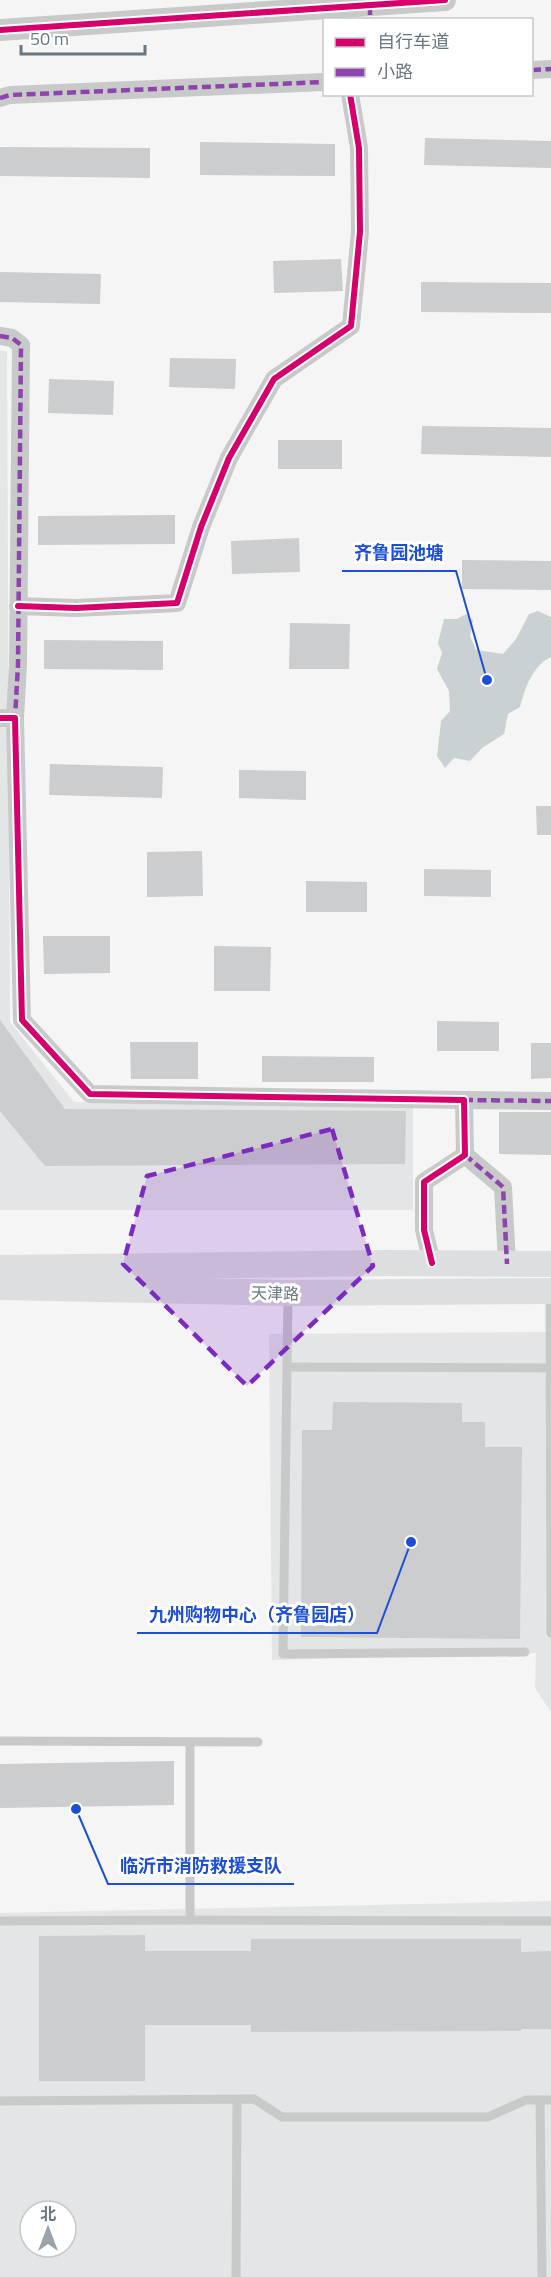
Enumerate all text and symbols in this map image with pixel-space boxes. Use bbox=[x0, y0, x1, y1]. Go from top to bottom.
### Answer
scale bar bbox=[21, 18, 146, 56]
legend bbox=[323, 18, 533, 96]
text: 50 m bbox=[30, 25, 69, 52]
text: 自行车道 bbox=[377, 28, 449, 55]
text: 小路 bbox=[377, 58, 413, 85]
callout: 齐鲁园池塘 bbox=[342, 535, 456, 571]
text: 齐鲁园池塘 bbox=[354, 539, 444, 566]
street label: 天津路 bbox=[251, 1281, 299, 1305]
callout: 九州购物中心（齐鲁园店） bbox=[137, 1597, 377, 1633]
text: 九州购物中心（齐鲁园店） bbox=[149, 1601, 365, 1628]
callout: 临沂市消防救援支队 bbox=[108, 1848, 294, 1884]
text: 临沂市消防救援支队 bbox=[120, 1852, 282, 1879]
north arrow bbox=[18, 2199, 78, 2259]
text: 北 bbox=[40, 2202, 56, 2226]

